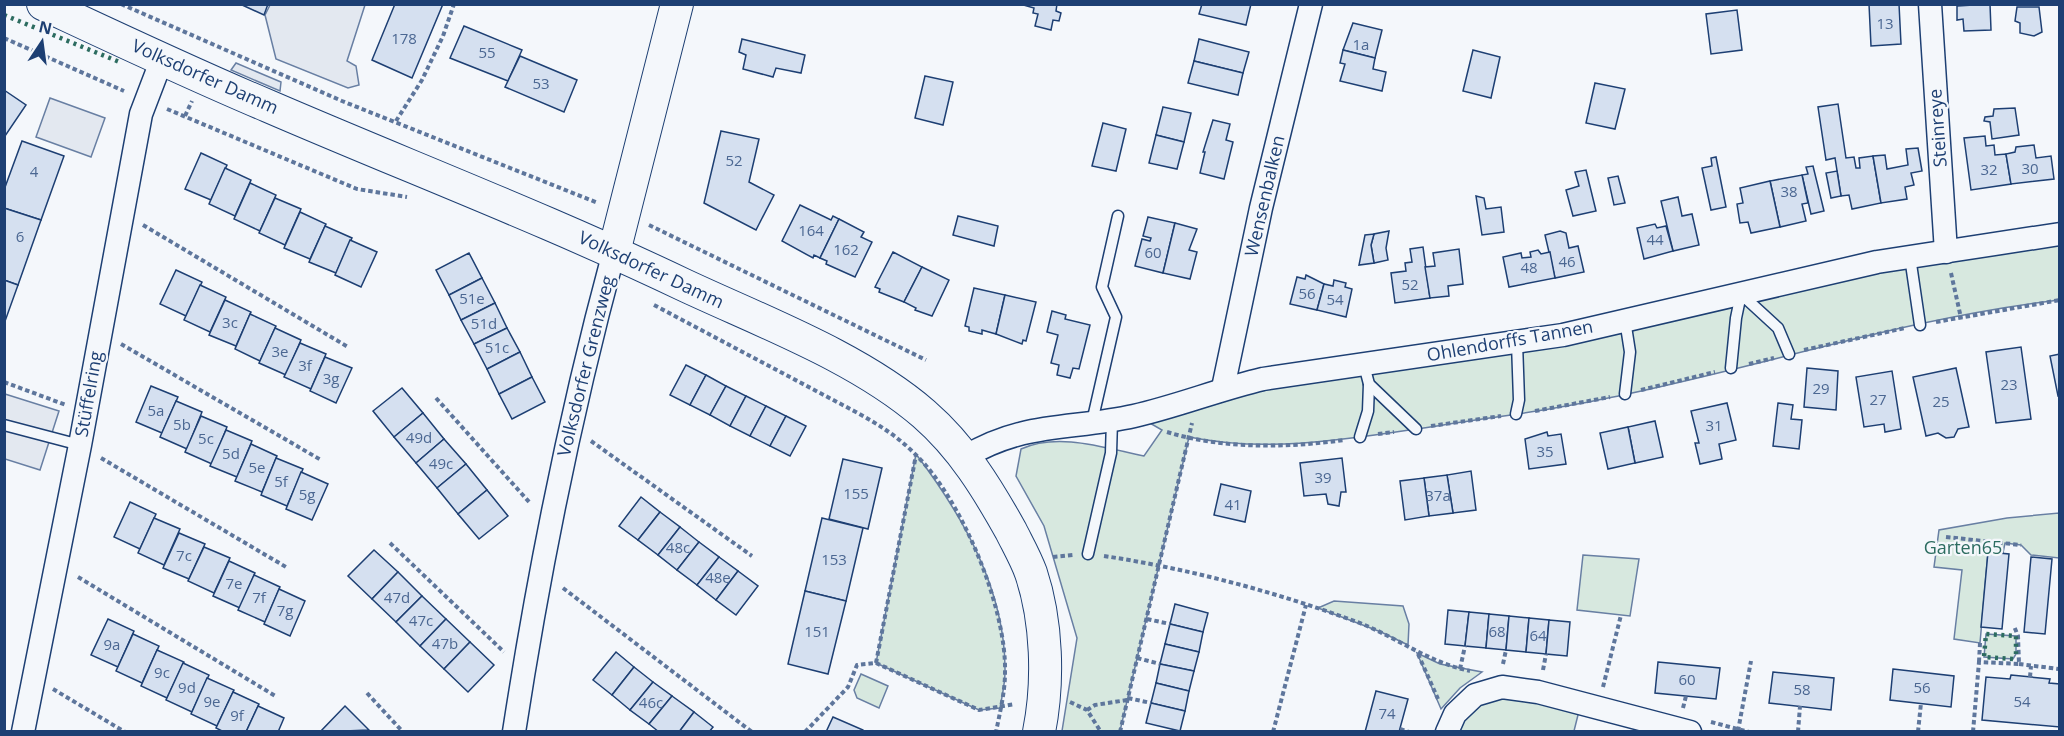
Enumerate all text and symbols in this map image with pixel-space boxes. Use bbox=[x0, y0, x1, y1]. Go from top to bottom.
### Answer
north arrow bbox=[12, 12, 72, 72]
house number: 13 bbox=[1876, 13, 1894, 33]
text: N bbox=[37, 15, 54, 40]
house number: 178 bbox=[391, 28, 417, 48]
street label: Volksdorfer Damm bbox=[128, 33, 282, 119]
house number: 1a bbox=[1353, 34, 1369, 54]
house number: 55 bbox=[478, 42, 496, 62]
house number: 53 bbox=[532, 73, 550, 93]
street label: Steinreye bbox=[1922, 88, 1952, 168]
street label: Wensenbalken bbox=[1238, 133, 1290, 259]
house number: 52 bbox=[725, 150, 743, 170]
house number: 30 bbox=[2021, 158, 2039, 178]
house number: 32 bbox=[1980, 159, 1998, 179]
house number: 4 bbox=[30, 161, 39, 181]
house number: 38 bbox=[1780, 181, 1798, 201]
house number: 164 bbox=[798, 220, 824, 240]
street label: Volksdorfer Damm bbox=[575, 225, 728, 313]
house number: 6 bbox=[16, 226, 24, 246]
house number: 44 bbox=[1646, 229, 1664, 249]
house number: 162 bbox=[833, 239, 859, 259]
house number: 60 bbox=[1144, 242, 1162, 262]
house number: 46 bbox=[1558, 251, 1576, 271]
house number: 48 bbox=[1520, 257, 1538, 277]
street label: Volksdorfer Grenzweg bbox=[551, 273, 619, 459]
house number: 52 bbox=[1401, 274, 1419, 294]
house number: 56 bbox=[1298, 283, 1316, 303]
house number: 51e bbox=[459, 288, 485, 308]
house number: 54 bbox=[1326, 289, 1344, 309]
house number: 3c bbox=[222, 312, 238, 332]
house number: 51d bbox=[471, 313, 497, 333]
street label: Ohlendorffs Tannen bbox=[1425, 314, 1595, 366]
house number: 51c bbox=[485, 337, 509, 357]
house number: 3e bbox=[272, 341, 289, 361]
street label: Stüffelring bbox=[69, 349, 107, 439]
house number: 3f bbox=[298, 355, 313, 375]
house number: 3g bbox=[323, 368, 339, 388]
house number: 23 bbox=[2000, 374, 2018, 394]
house number: 29 bbox=[1812, 378, 1830, 398]
house number: 27 bbox=[1869, 389, 1887, 409]
house number: 25 bbox=[1932, 391, 1950, 411]
house number: 5a bbox=[148, 400, 164, 420]
house number: 5b bbox=[173, 414, 191, 434]
house number: 31 bbox=[1705, 415, 1723, 435]
house number: 49d bbox=[406, 427, 432, 447]
house number: 5c bbox=[198, 428, 214, 448]
house number: 35 bbox=[1536, 441, 1554, 461]
house number: 5d bbox=[222, 443, 240, 463]
house number: 49c bbox=[429, 453, 453, 473]
house number: 5e bbox=[249, 457, 266, 477]
house number: 39 bbox=[1314, 467, 1332, 487]
house number: 5f bbox=[274, 471, 289, 491]
house number: 155 bbox=[843, 483, 869, 503]
house number: 5g bbox=[299, 484, 315, 504]
house number: 37a bbox=[1425, 485, 1451, 505]
house number: 41 bbox=[1224, 494, 1242, 514]
park label: Garten65 bbox=[1924, 535, 2002, 559]
house number: 48c bbox=[666, 537, 690, 557]
house number: 7c bbox=[176, 545, 192, 565]
house number: 153 bbox=[821, 549, 847, 569]
house number: 48e bbox=[705, 567, 731, 587]
house number: 7e bbox=[226, 573, 243, 593]
house number: 7f bbox=[252, 587, 267, 607]
house number: 47d bbox=[384, 587, 410, 607]
house number: 7g bbox=[277, 600, 293, 620]
house number: 47c bbox=[409, 610, 433, 630]
house number: 151 bbox=[804, 621, 830, 641]
house number: 68 bbox=[1488, 621, 1506, 641]
house number: 64 bbox=[1529, 625, 1547, 645]
house number: 47b bbox=[432, 633, 458, 653]
house number: 9a bbox=[104, 634, 120, 654]
house number: 9c bbox=[154, 662, 170, 682]
house number: 60 bbox=[1678, 669, 1696, 689]
house number: 9d bbox=[178, 677, 196, 697]
house number: 56 bbox=[1913, 677, 1931, 697]
house number: 58 bbox=[1793, 679, 1811, 699]
house number: 9e bbox=[204, 691, 221, 711]
house number: 54 bbox=[2013, 691, 2031, 711]
house number: 46c bbox=[639, 692, 663, 712]
house number: 74 bbox=[1378, 703, 1396, 723]
house number: 9f bbox=[230, 705, 245, 725]

